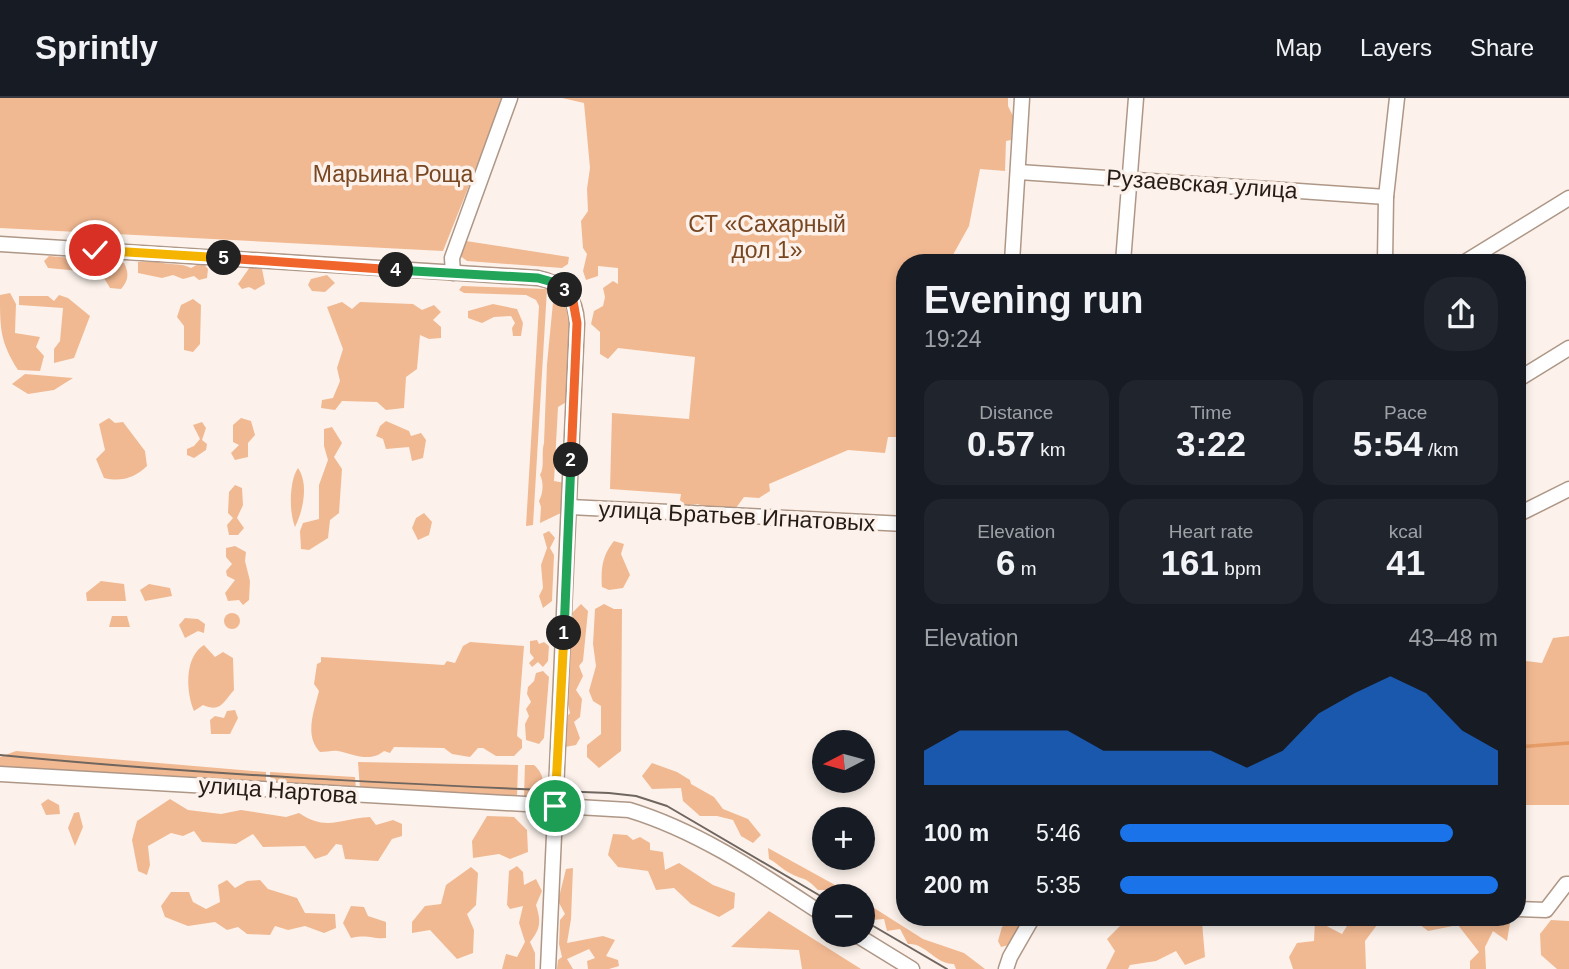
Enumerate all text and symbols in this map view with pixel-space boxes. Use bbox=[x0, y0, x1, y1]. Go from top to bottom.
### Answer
text: Sprintly bbox=[35, 29, 158, 66]
text: Map bbox=[1275, 34, 1322, 61]
text: Layers bbox=[1360, 34, 1432, 61]
text: Share bbox=[1470, 34, 1534, 61]
park label: Марьина Роща bbox=[313, 161, 473, 187]
street label: Рузаевская улица bbox=[1105, 164, 1299, 204]
park label: СТ «Сахарный дол 1» bbox=[688, 211, 846, 263]
pin bbox=[65, 220, 125, 280]
icon: check bbox=[76, 231, 114, 269]
pin: 5 bbox=[206, 240, 242, 276]
text: 5 bbox=[218, 247, 229, 268]
pin: 4 bbox=[378, 252, 414, 288]
text: 4 bbox=[390, 259, 401, 280]
pin: 3 bbox=[548, 272, 582, 308]
button: share bbox=[1424, 277, 1498, 351]
text: 3 bbox=[559, 279, 570, 300]
text: Evening run bbox=[924, 279, 1144, 321]
text: 19:24 bbox=[924, 326, 982, 352]
text: Distance bbox=[979, 402, 1053, 423]
text: Time bbox=[1190, 402, 1232, 423]
text: Pace bbox=[1384, 402, 1427, 423]
text: 0.57 bbox=[967, 424, 1035, 463]
text: 3:22 bbox=[1176, 424, 1246, 463]
text: 5:54 bbox=[1353, 424, 1423, 463]
text: km bbox=[1035, 439, 1066, 460]
text: /km bbox=[1423, 439, 1459, 460]
pin: 2 bbox=[554, 442, 588, 478]
text: 2 bbox=[565, 449, 576, 470]
street label: улица Братьев Игнатовых bbox=[598, 496, 876, 536]
text: Elevation bbox=[977, 521, 1055, 542]
text: Heart rate bbox=[1169, 521, 1253, 542]
text: kcal bbox=[1389, 521, 1423, 542]
text: 6 bbox=[996, 543, 1016, 582]
text: 161 bbox=[1161, 543, 1219, 582]
text: 41 bbox=[1386, 543, 1425, 582]
text: m bbox=[1016, 558, 1037, 579]
text: bpm bbox=[1219, 558, 1261, 579]
pin: 1 bbox=[546, 616, 582, 650]
text: 1 bbox=[558, 622, 569, 643]
text: Elevation bbox=[924, 625, 1019, 651]
text: 43–48 m bbox=[1408, 625, 1498, 651]
north arrow bbox=[812, 730, 875, 793]
map controls bbox=[812, 730, 875, 947]
street label: улица Нартова bbox=[198, 771, 358, 809]
pin bbox=[525, 776, 585, 836]
icon: arrive bbox=[536, 787, 574, 825]
button: + bbox=[812, 807, 875, 870]
text: 100 m bbox=[924, 820, 989, 846]
text: 5:46 bbox=[1036, 820, 1081, 846]
text: 200 m bbox=[924, 872, 989, 898]
text: 5:35 bbox=[1036, 872, 1081, 898]
button: − bbox=[812, 884, 875, 947]

